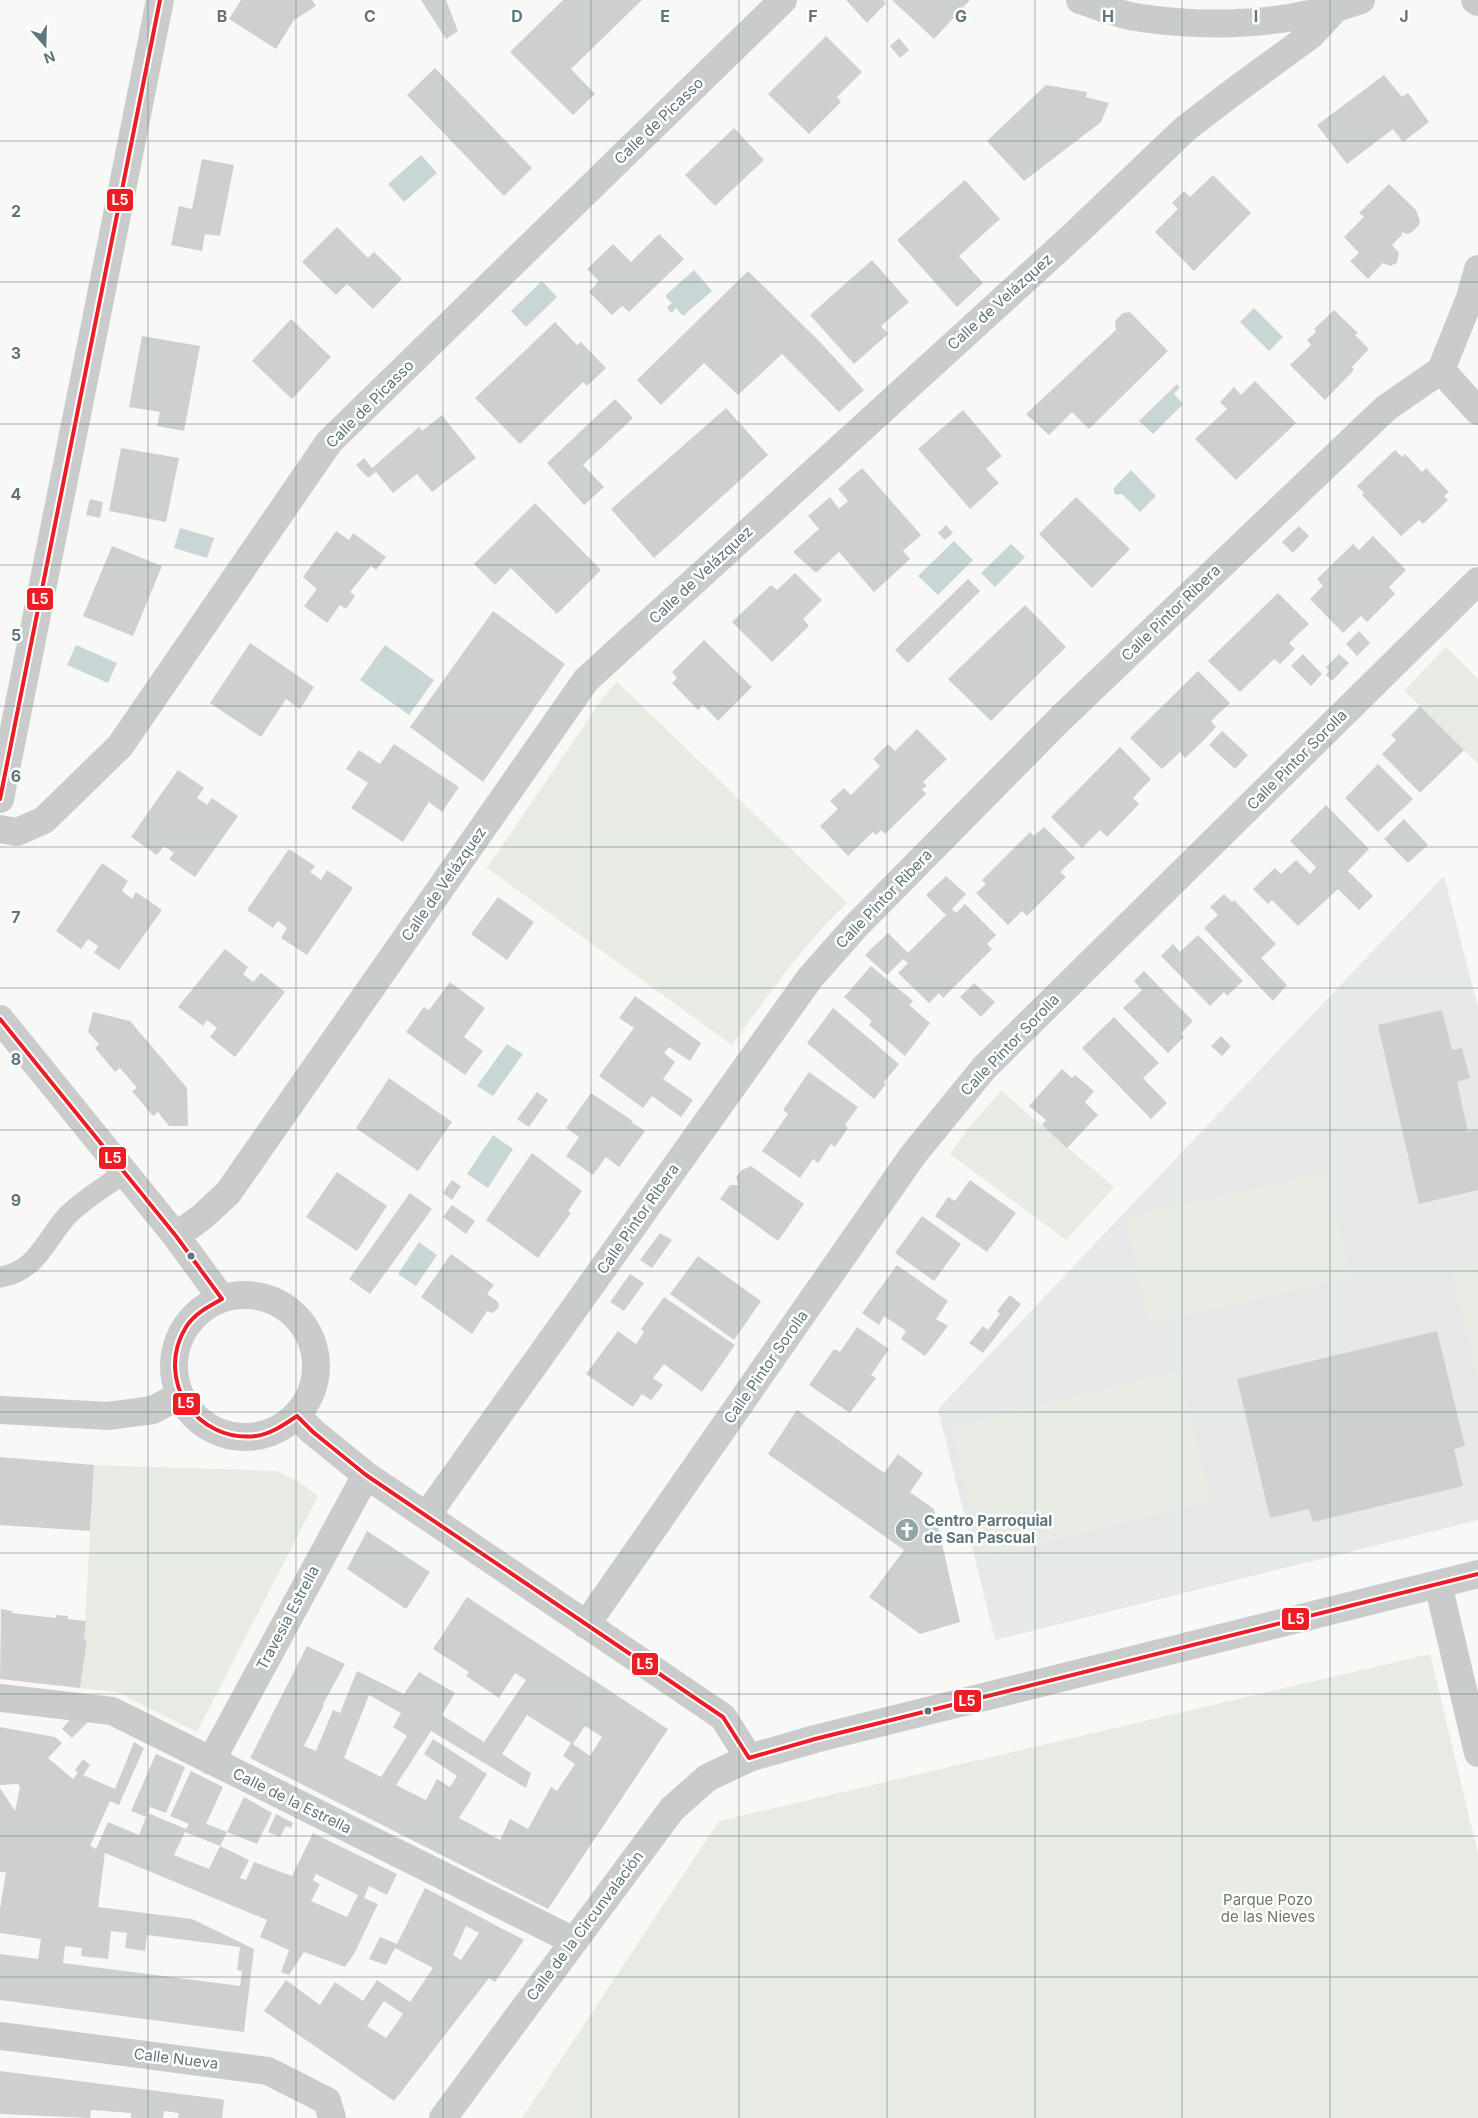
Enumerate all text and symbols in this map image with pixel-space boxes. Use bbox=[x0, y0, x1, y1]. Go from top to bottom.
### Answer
text: B bbox=[217, 6, 227, 26]
text: C bbox=[364, 6, 376, 26]
text: D bbox=[511, 6, 523, 26]
text: E bbox=[660, 6, 670, 26]
text: F bbox=[808, 6, 818, 26]
text: G bbox=[955, 6, 967, 26]
text: H bbox=[1102, 6, 1114, 26]
text: I bbox=[1254, 6, 1258, 26]
text: J bbox=[1399, 6, 1409, 26]
north arrow bbox=[20, 20, 70, 70]
text: N bbox=[42, 48, 58, 67]
street label: Calle de Picasso bbox=[610, 73, 707, 168]
line badge: L5 bbox=[106, 188, 134, 212]
text: L5 bbox=[112, 191, 128, 208]
text: 2 bbox=[11, 201, 21, 221]
street label: Calle de Velázquez bbox=[943, 249, 1056, 354]
text: 3 bbox=[11, 343, 21, 363]
street label: Calle de Picasso bbox=[322, 356, 418, 452]
text: 4 bbox=[11, 484, 22, 504]
street label: Calle de Velázquez bbox=[645, 522, 757, 628]
street label: Calle Pintor Ribera bbox=[1117, 560, 1224, 665]
line badge: L5 bbox=[26, 587, 54, 611]
text: L5 bbox=[32, 590, 48, 607]
text: 5 bbox=[11, 625, 21, 645]
street label: Calle Pintor Sorolla bbox=[1243, 706, 1351, 814]
text: 6 bbox=[11, 766, 21, 786]
street label: Calle de Velázquez bbox=[397, 823, 490, 944]
street label: Calle Pintor Ribera bbox=[831, 845, 936, 952]
text: 7 bbox=[11, 907, 21, 927]
street label: Calle Pintor Sorolla bbox=[956, 990, 1063, 1099]
text: 8 bbox=[11, 1049, 21, 1069]
line badge: L5 bbox=[98, 1146, 127, 1170]
text: L5 bbox=[105, 1149, 121, 1166]
street label: Calle Pintor Ribera bbox=[592, 1160, 683, 1278]
text: 9 bbox=[11, 1190, 21, 1210]
unlabelled marker bbox=[186, 1251, 196, 1261]
street label: Calle Pintor Sorolla bbox=[719, 1306, 812, 1427]
line badge: L5 bbox=[172, 1392, 201, 1416]
text: L5 bbox=[178, 1394, 194, 1411]
place label: Centro Parroquial de San Pascual bbox=[924, 1511, 1052, 1547]
church icon: Centro Parroquial de San Pascual bbox=[894, 1517, 920, 1543]
street label: Travesía Estrella bbox=[252, 1562, 323, 1673]
line badge: L5 bbox=[1281, 1607, 1310, 1631]
text: L5 bbox=[1288, 1610, 1304, 1627]
line badge: L5 bbox=[631, 1652, 659, 1676]
text: L5 bbox=[637, 1655, 653, 1672]
line badge: L5 bbox=[953, 1689, 982, 1713]
text: L5 bbox=[959, 1692, 975, 1709]
unlabelled marker bbox=[923, 1706, 933, 1716]
street label: Calle de la Estrella bbox=[230, 1764, 355, 1838]
street label: Calle de la Circunvalación bbox=[522, 1847, 647, 2004]
park label: Parque Pozo de las Nieves bbox=[1221, 1890, 1315, 1926]
street label: Calle Nueva bbox=[133, 2044, 219, 2073]

